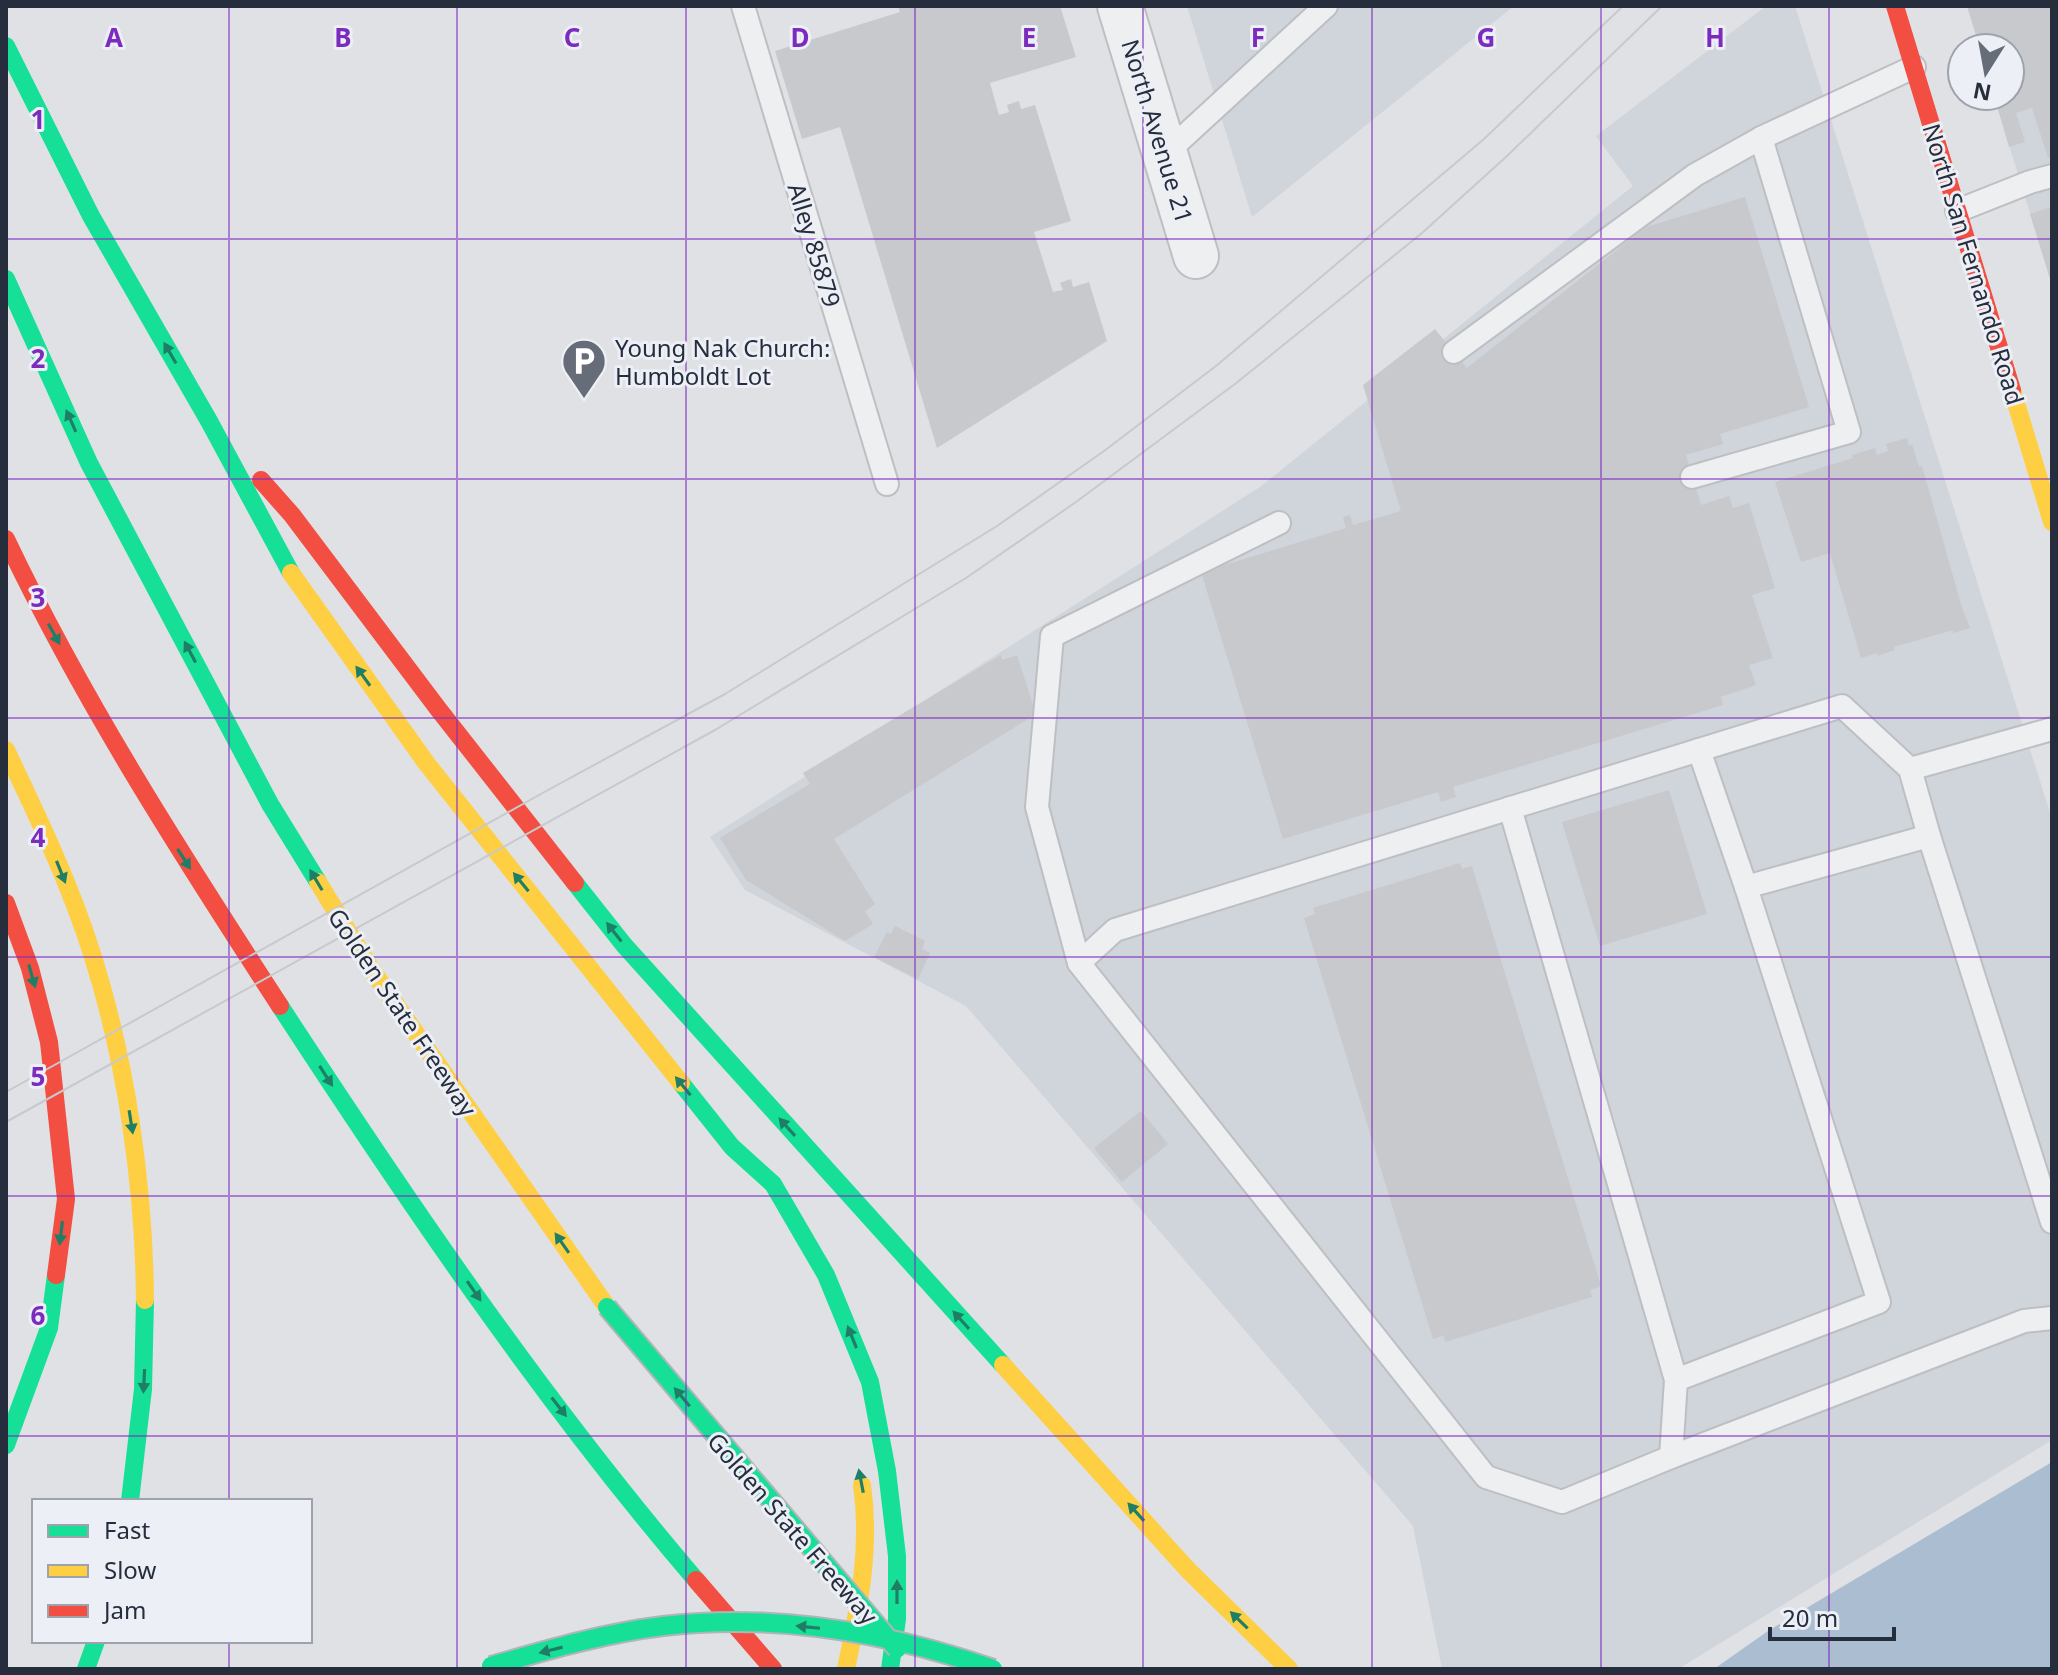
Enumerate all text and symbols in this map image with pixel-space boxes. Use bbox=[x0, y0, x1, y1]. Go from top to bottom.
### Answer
text: A bbox=[105, 19, 123, 55]
text: B bbox=[334, 19, 352, 55]
text: C bbox=[564, 19, 580, 55]
text: D bbox=[790, 19, 810, 55]
text: E bbox=[1022, 19, 1036, 55]
text: F bbox=[1251, 19, 1265, 55]
text: G bbox=[1477, 19, 1495, 55]
text: H bbox=[1705, 19, 1725, 55]
north arrow bbox=[1946, 32, 2026, 112]
street label: North Avenue 21 bbox=[1114, 35, 1202, 227]
text: N bbox=[1970, 76, 1994, 109]
text: 1 bbox=[31, 101, 45, 137]
street label: North San Fernando Road bbox=[1915, 119, 2033, 409]
street label: Alley 85879 bbox=[781, 179, 849, 311]
place label: Young Nak Church: Humboldt Lot bbox=[615, 331, 830, 392]
parking icon: Young Nak Church: Humboldt Lot bbox=[560, 337, 608, 400]
text: 2 bbox=[31, 340, 46, 376]
one-way arrow bbox=[163, 342, 177, 364]
one-way arrow bbox=[64, 410, 77, 433]
text: 3 bbox=[31, 579, 45, 615]
one-way arrow bbox=[47, 623, 61, 645]
one-way arrow bbox=[183, 641, 196, 664]
one-way arrow bbox=[356, 666, 372, 686]
text: 4 bbox=[31, 819, 46, 855]
one-way arrow bbox=[176, 848, 191, 869]
one-way arrow bbox=[55, 860, 68, 884]
one-way arrow bbox=[309, 869, 323, 891]
one-way arrow bbox=[513, 872, 530, 893]
street label: Golden State Freeway bbox=[321, 901, 485, 1123]
one-way arrow bbox=[607, 922, 623, 942]
one-way arrow bbox=[26, 964, 38, 989]
text: 5 bbox=[31, 1058, 45, 1094]
one-way arrow bbox=[319, 1066, 334, 1087]
one-way arrow bbox=[676, 1076, 692, 1096]
one-way arrow bbox=[125, 1110, 137, 1135]
one-way arrow bbox=[779, 1117, 797, 1136]
one-way arrow bbox=[54, 1221, 67, 1246]
one-way arrow bbox=[555, 1233, 570, 1254]
one-way arrow bbox=[466, 1280, 481, 1301]
text: 6 bbox=[31, 1297, 46, 1333]
one-way arrow bbox=[953, 1310, 971, 1329]
one-way arrow bbox=[845, 1326, 858, 1349]
one-way arrow bbox=[137, 1369, 150, 1394]
one-way arrow bbox=[674, 1387, 691, 1407]
one-way arrow bbox=[551, 1397, 567, 1417]
street label: Golden State Freeway bbox=[700, 1425, 886, 1632]
one-way arrow bbox=[855, 1468, 867, 1493]
legend bbox=[32, 1499, 312, 1643]
one-way arrow bbox=[1127, 1503, 1145, 1522]
text: Fast bbox=[104, 1513, 150, 1546]
text: Slow bbox=[104, 1553, 156, 1586]
one-way arrow bbox=[891, 1579, 903, 1604]
scale bar bbox=[1770, 1591, 1894, 1641]
text: Jam bbox=[102, 1593, 146, 1626]
text: 20 m bbox=[1782, 1601, 1838, 1634]
one-way arrow bbox=[1230, 1611, 1249, 1629]
one-way arrow bbox=[795, 1621, 820, 1634]
one-way arrow bbox=[538, 1644, 563, 1656]

